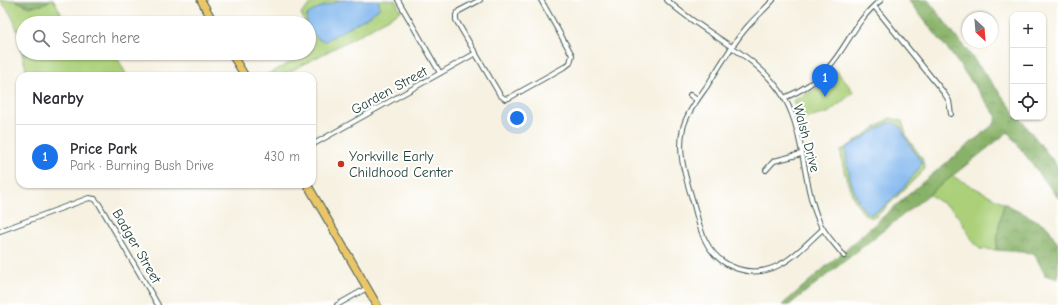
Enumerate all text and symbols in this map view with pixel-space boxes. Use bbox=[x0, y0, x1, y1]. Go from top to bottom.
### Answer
north arrow bbox=[962, 12, 998, 48]
map controls bbox=[1010, 12, 1046, 120]
button: + bbox=[1010, 12, 1046, 48]
search box bbox=[16, 16, 316, 60]
icon: search bbox=[30, 27, 52, 49]
text: Search here bbox=[62, 29, 140, 47]
button: − bbox=[1010, 48, 1046, 84]
street label: Garden Street bbox=[348, 62, 431, 118]
pin: 1 bbox=[812, 64, 838, 97]
button: locate bbox=[1010, 84, 1046, 120]
text: Nearby bbox=[32, 89, 83, 108]
street label: Walsh Drive bbox=[789, 102, 824, 174]
your location bbox=[507, 108, 527, 128]
text: Price Park bbox=[70, 140, 137, 158]
place label: Yorkville Early Childhood Center bbox=[349, 148, 453, 181]
text: 1 bbox=[42, 149, 48, 164]
text: 430 m bbox=[264, 149, 300, 164]
text: Park · Burning Bush Drive bbox=[70, 158, 214, 173]
marker: Yorkville Early Childhood Center bbox=[336, 159, 346, 169]
street label: Badger Street bbox=[108, 206, 165, 287]

